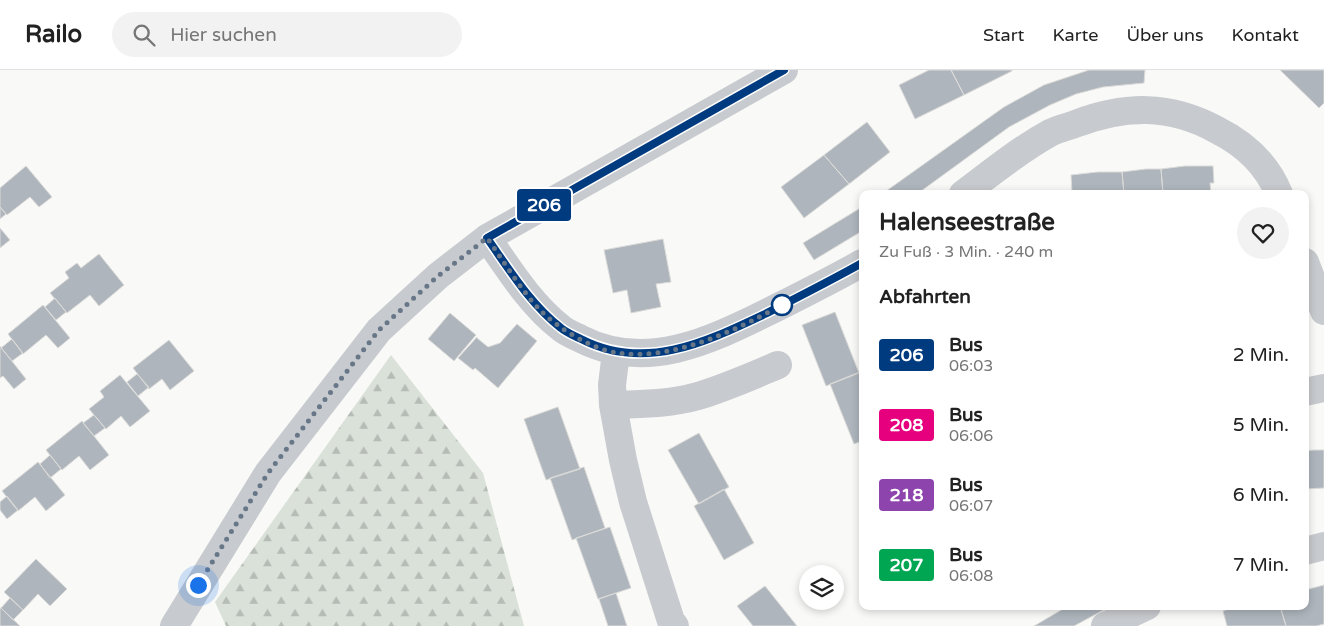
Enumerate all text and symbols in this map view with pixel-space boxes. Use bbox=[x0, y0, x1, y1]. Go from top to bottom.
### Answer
search box bbox=[112, 12, 462, 57]
text: Railo bbox=[25, 20, 82, 49]
icon: search bbox=[130, 21, 158, 49]
text: Hier suchen bbox=[170, 24, 277, 46]
text: Start bbox=[983, 24, 1024, 46]
text: Karte bbox=[1052, 24, 1098, 46]
text: Über uns bbox=[1126, 24, 1204, 46]
text: Kontakt bbox=[1232, 24, 1299, 46]
line badge: 206 bbox=[515, 189, 573, 221]
text: 206 bbox=[527, 194, 561, 216]
button: heart bbox=[1237, 207, 1289, 259]
text: Halenseestraße bbox=[879, 208, 1055, 237]
text: Zu Fuß · 3 Min. · 240 m bbox=[879, 242, 1053, 262]
text: Abfahrten bbox=[879, 286, 971, 308]
unlabelled marker bbox=[771, 294, 793, 316]
text: Bus bbox=[949, 334, 983, 356]
text: 206 bbox=[890, 344, 923, 366]
text: 2 Min. bbox=[1233, 344, 1289, 366]
text: 06:03 bbox=[949, 356, 993, 376]
text: Bus bbox=[949, 404, 983, 426]
text: 208 bbox=[890, 414, 923, 436]
text: 5 Min. bbox=[1233, 414, 1289, 436]
text: 06:06 bbox=[949, 426, 993, 446]
text: Bus bbox=[949, 474, 983, 496]
text: 218 bbox=[890, 484, 923, 506]
text: 6 Min. bbox=[1233, 484, 1289, 506]
text: 06:07 bbox=[949, 496, 993, 516]
text: Bus bbox=[949, 544, 983, 566]
text: 207 bbox=[890, 554, 923, 576]
text: 7 Min. bbox=[1233, 554, 1289, 576]
map controls bbox=[799, 565, 844, 610]
button: layers bbox=[799, 565, 844, 610]
text: 06:08 bbox=[949, 566, 993, 586]
your location bbox=[186, 573, 211, 598]

